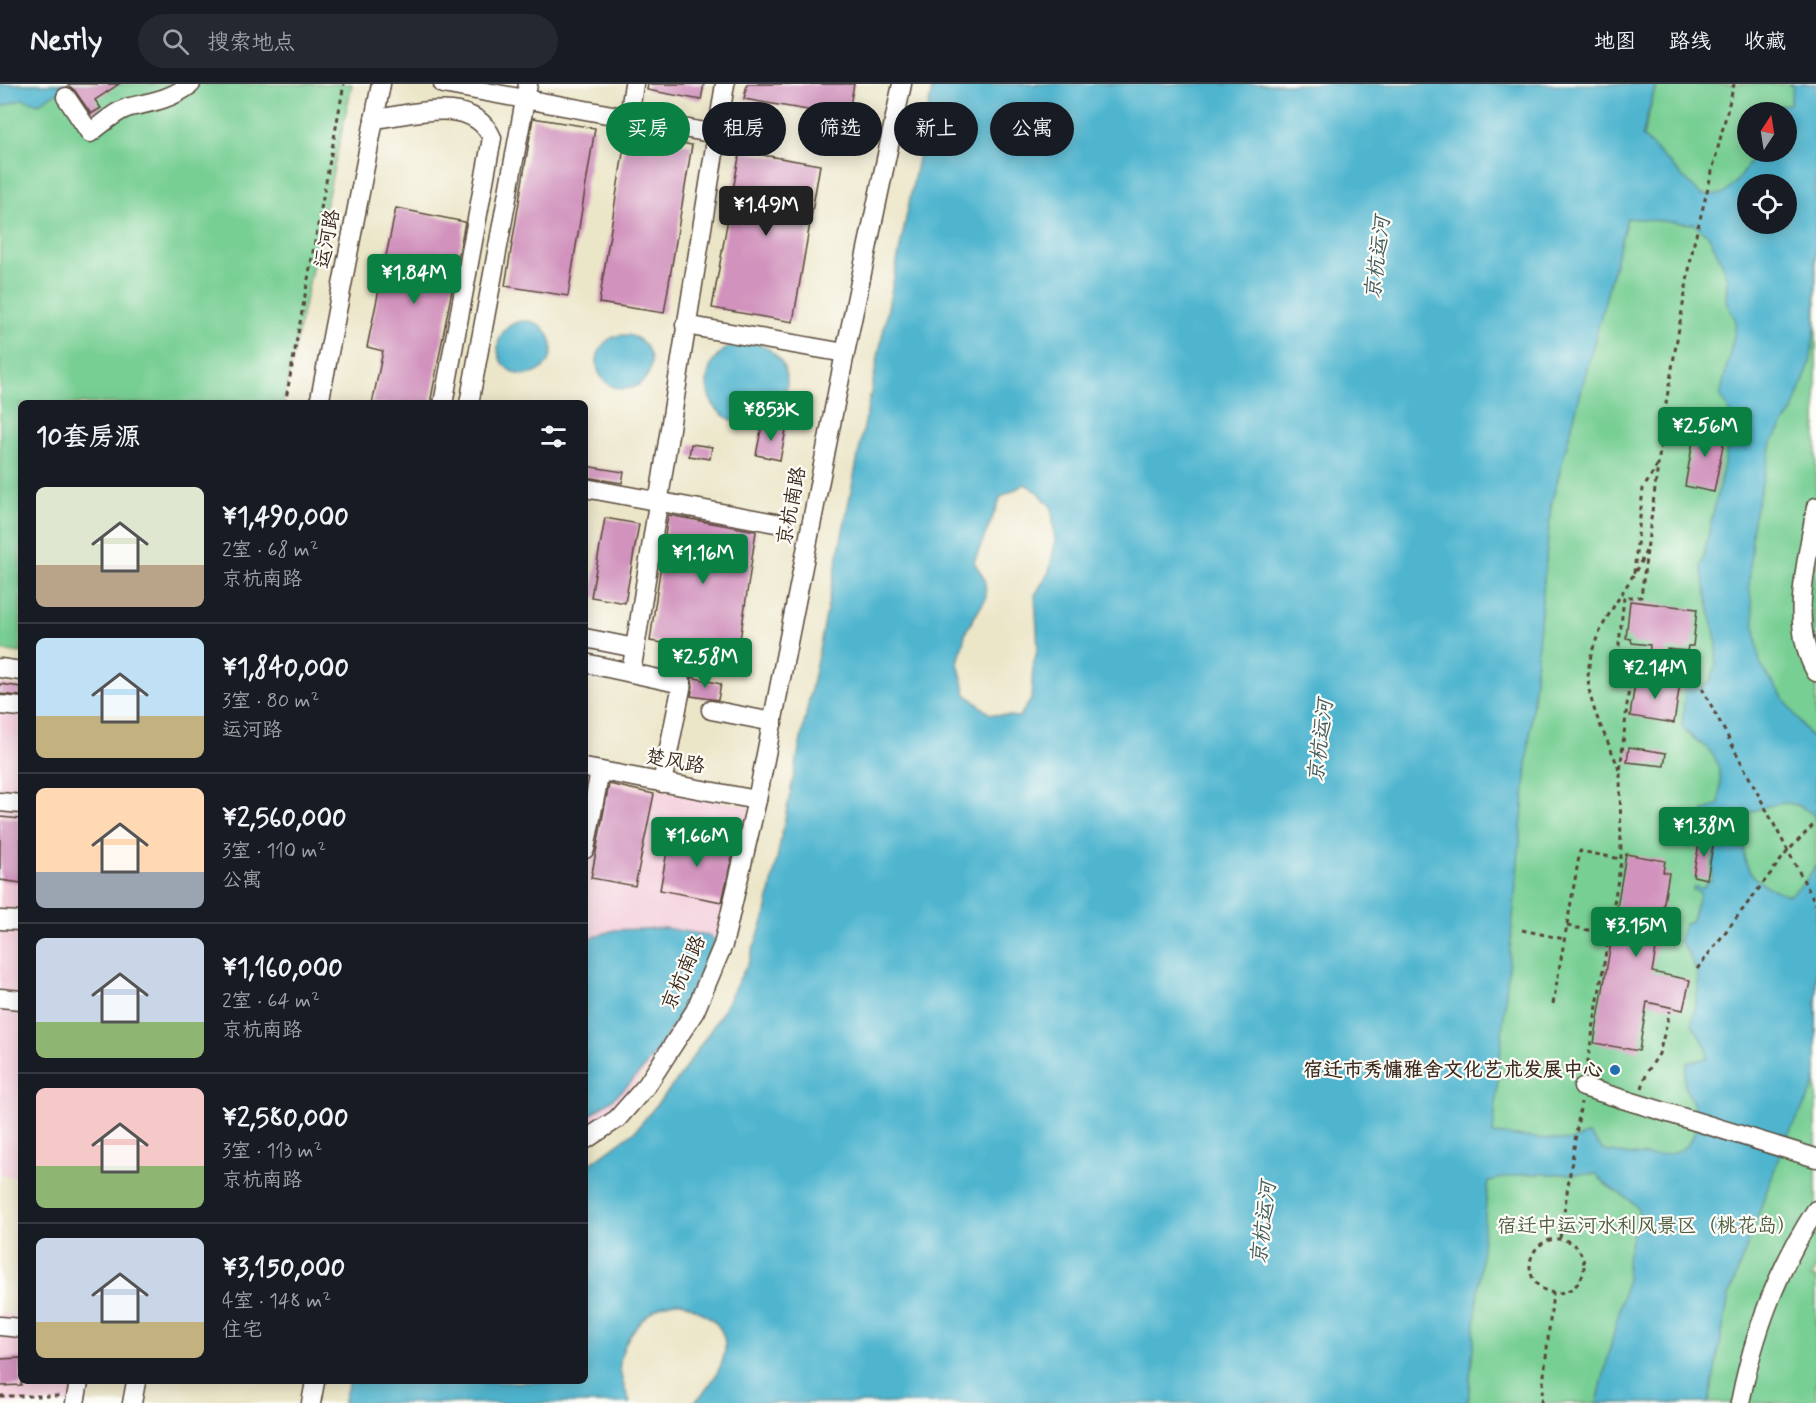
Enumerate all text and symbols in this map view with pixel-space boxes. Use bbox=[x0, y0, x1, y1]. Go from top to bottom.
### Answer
search box bbox=[138, 14, 558, 68]
text: Nestly bbox=[30, 23, 102, 60]
icon: search bbox=[159, 25, 192, 58]
text: 地图 bbox=[1594, 28, 1636, 56]
text: 路线 bbox=[1669, 28, 1711, 56]
text: 收藏 bbox=[1744, 28, 1786, 56]
text: 搜索地点 bbox=[207, 29, 295, 57]
chip: 买房 bbox=[606, 102, 690, 156]
chip: 租房 bbox=[702, 102, 786, 156]
chip: 筛选 bbox=[798, 102, 882, 156]
chip: 新上 bbox=[894, 102, 978, 156]
chip: 公寓 bbox=[990, 102, 1074, 156]
north arrow bbox=[1737, 102, 1797, 162]
map controls bbox=[1737, 102, 1797, 234]
button: locate bbox=[1737, 174, 1797, 234]
pin: ¥1.49M bbox=[717, 186, 815, 237]
text: ¥1.49M bbox=[733, 192, 799, 219]
street label: 运河路 bbox=[309, 206, 347, 271]
water label: 京杭运河 bbox=[1359, 212, 1397, 301]
pin: ¥1.84M bbox=[365, 254, 463, 305]
text: ¥1.84M bbox=[381, 260, 447, 287]
pin: ¥853K bbox=[729, 391, 813, 442]
text: ¥853K bbox=[743, 397, 799, 424]
pin: ¥2.56M bbox=[1656, 407, 1754, 458]
text: ¥2.56M bbox=[1672, 413, 1738, 440]
icon: filters bbox=[537, 420, 570, 453]
text: 10套房源 bbox=[36, 421, 141, 455]
street label: 京杭南路 bbox=[771, 463, 813, 548]
text: ¥1,490,000 bbox=[222, 501, 349, 535]
icon: home bbox=[84, 511, 156, 583]
pin: ¥1.16M bbox=[654, 534, 752, 585]
text: 2室 · 68 m² bbox=[222, 537, 319, 564]
text: ¥1.16M bbox=[672, 540, 734, 567]
text: 京杭南路 bbox=[222, 566, 302, 593]
pin: ¥2.58M bbox=[656, 638, 754, 689]
text: ¥2.58M bbox=[672, 644, 738, 671]
pin: ¥2.14M bbox=[1606, 649, 1704, 700]
text: ¥1,840,000 bbox=[222, 652, 349, 686]
text: ¥2.14M bbox=[1623, 655, 1687, 682]
icon: home bbox=[84, 662, 156, 734]
text: 3室 · 80 m² bbox=[222, 688, 319, 715]
water label: 京杭运河 bbox=[1302, 695, 1340, 784]
text: 运河路 bbox=[222, 717, 282, 744]
street label: 楚风路 bbox=[643, 743, 708, 781]
text: ¥2,560,000 bbox=[222, 802, 347, 836]
pin: ¥1.38M bbox=[1655, 807, 1753, 858]
icon: home bbox=[84, 812, 156, 884]
text: ¥1.38M bbox=[1673, 813, 1735, 840]
pin: ¥1.66M bbox=[648, 817, 746, 868]
text: ¥1.66M bbox=[665, 823, 729, 850]
text: 3室 · 110 m² bbox=[222, 838, 326, 865]
text: 公寓 bbox=[222, 867, 262, 894]
pin: ¥3.15M bbox=[1587, 907, 1685, 958]
text: ¥3.15M bbox=[1605, 913, 1667, 940]
street label: 京杭南路 bbox=[655, 930, 713, 1015]
text: ¥1,160,000 bbox=[222, 952, 343, 986]
icon: home bbox=[84, 962, 156, 1034]
text: 2室 · 64 m² bbox=[222, 988, 320, 1015]
text: 京杭南路 bbox=[222, 1017, 302, 1044]
place label: 宿迁市秀慵雅舍文化艺术发展中心 bbox=[1303, 1057, 1603, 1084]
marker: 宿迁市秀慵雅舍文化艺术发展中心 bbox=[1608, 1063, 1622, 1077]
text: ¥2,580,000 bbox=[222, 1102, 348, 1136]
icon: home bbox=[84, 1112, 156, 1184]
text: 3室 · 113 m² bbox=[222, 1138, 322, 1165]
text: 京杭南路 bbox=[222, 1167, 302, 1194]
water label: 京杭运河 bbox=[1245, 1177, 1283, 1266]
park label: 宿迁中运河水利风景区（桃花岛） bbox=[1497, 1213, 1797, 1240]
text: ¥3,150,000 bbox=[222, 1252, 345, 1286]
icon: home bbox=[84, 1262, 156, 1334]
text: 4室 · 148 m² bbox=[222, 1288, 331, 1315]
text: 住宅 bbox=[222, 1317, 262, 1344]

